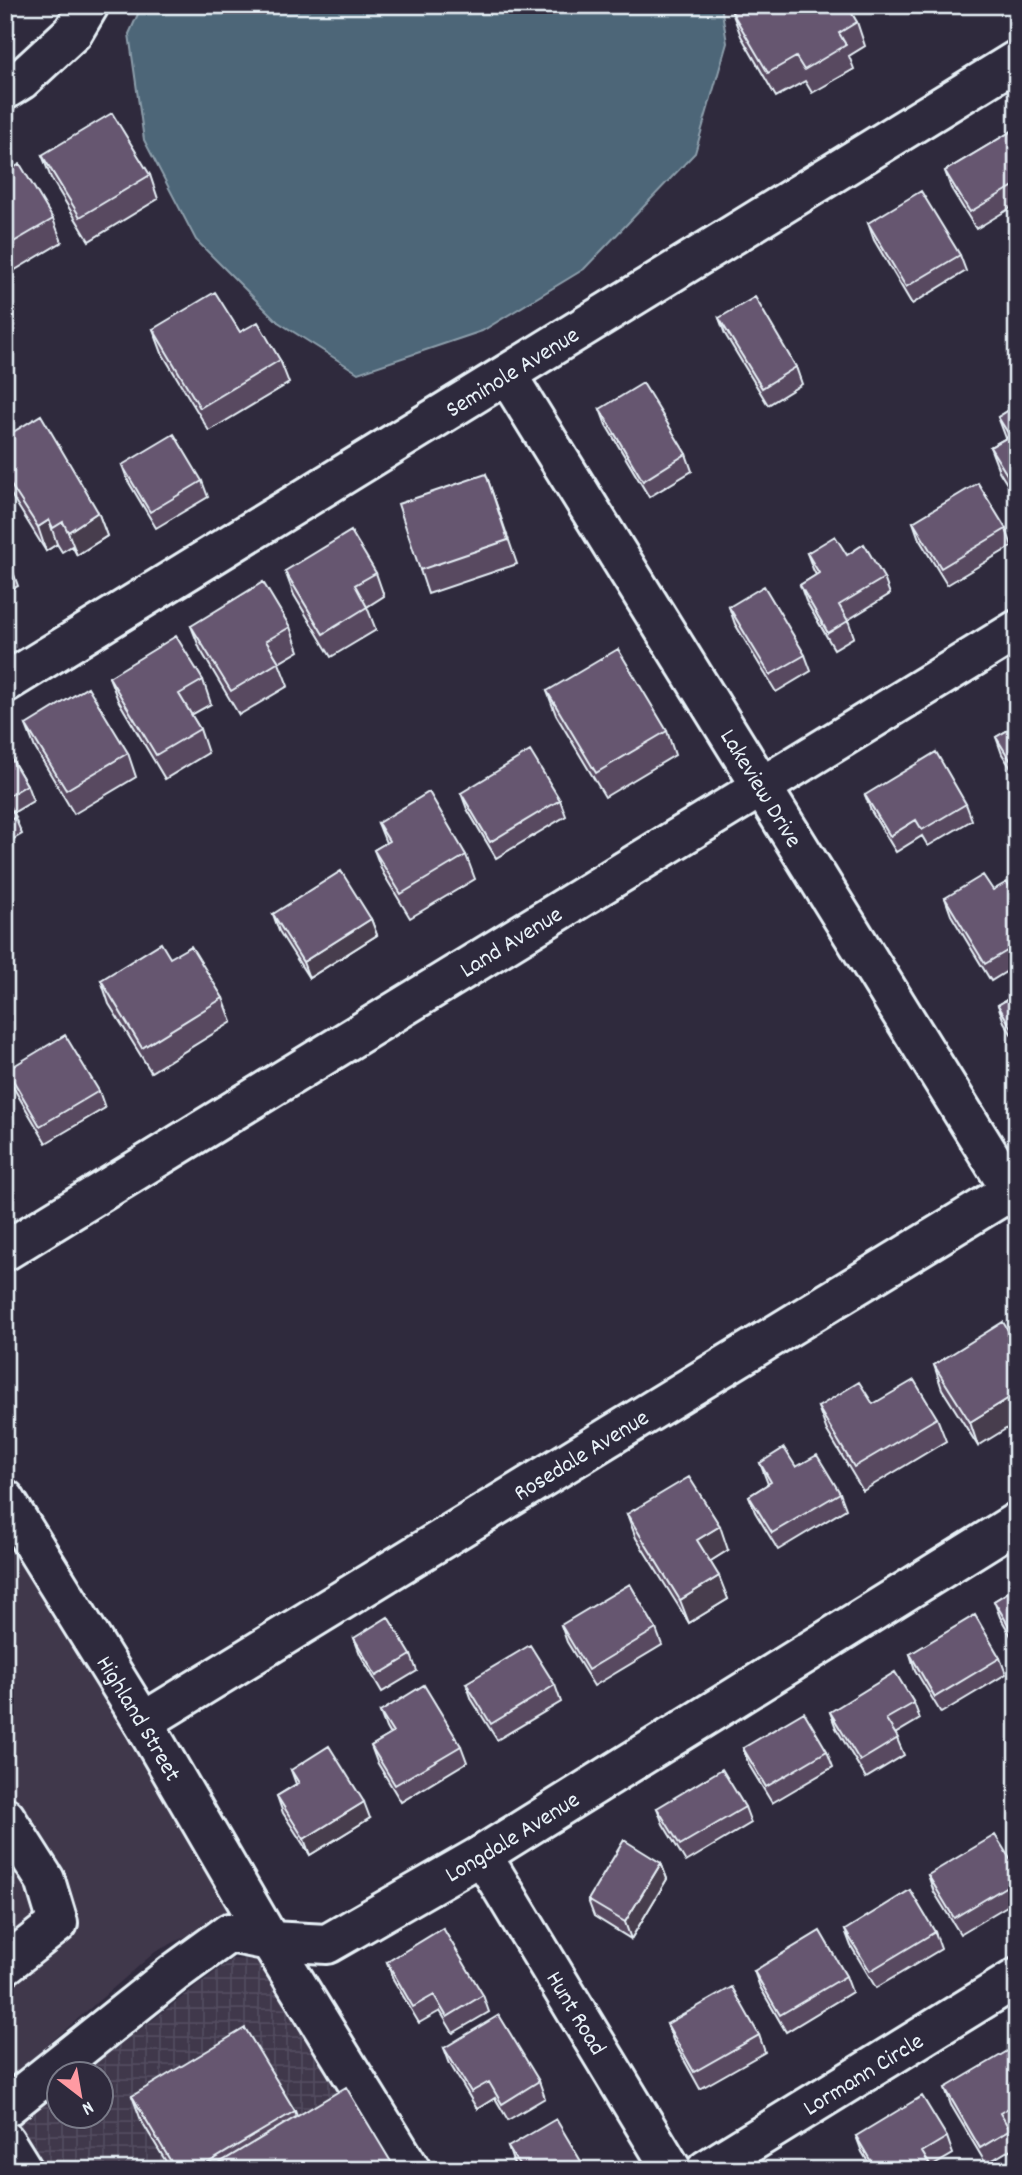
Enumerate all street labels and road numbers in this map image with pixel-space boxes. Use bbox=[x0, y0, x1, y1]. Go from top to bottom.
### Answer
street label: Seminole Avenue bbox=[440, 319, 587, 428]
street label: Lakeview Drive bbox=[710, 723, 809, 855]
street label: Land Avenue bbox=[454, 899, 570, 988]
street label: Rosedale Avenue bbox=[508, 1402, 656, 1511]
street label: Highland Street bbox=[86, 1650, 188, 1789]
street label: Longdale Avenue bbox=[440, 1784, 587, 1893]
street label: Hunt Road bbox=[536, 1965, 613, 2063]
street label: Lormann Circle bbox=[797, 2026, 931, 2126]

